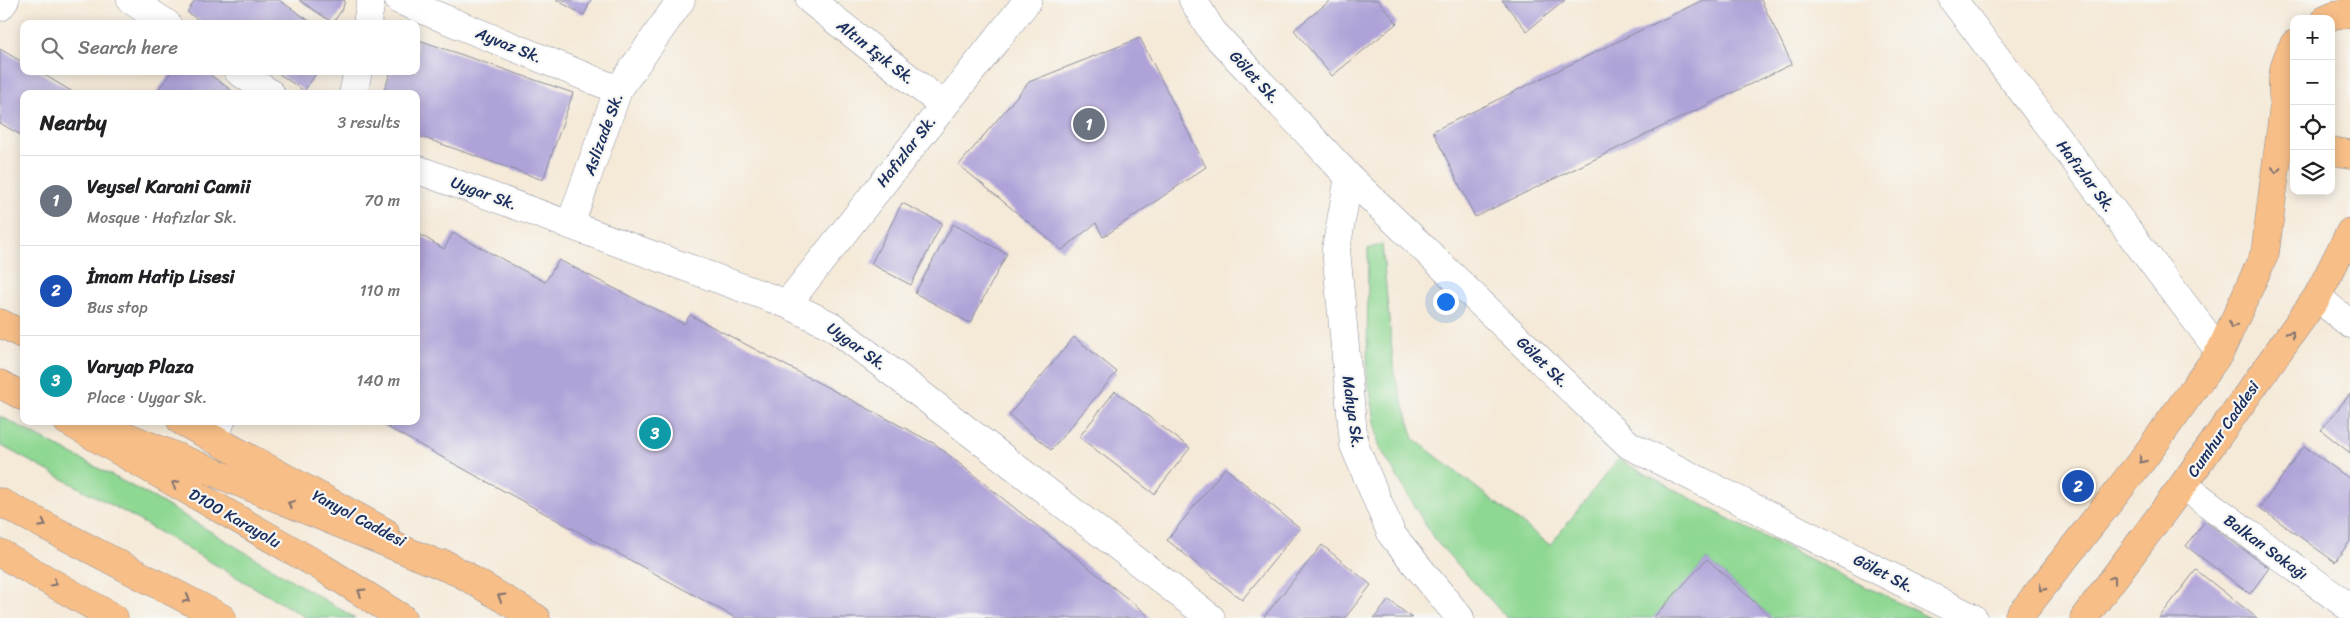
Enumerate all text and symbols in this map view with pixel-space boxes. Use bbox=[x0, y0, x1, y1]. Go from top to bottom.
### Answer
street label: Altın Işık Sk. bbox=[829, 11, 922, 92]
map controls bbox=[2290, 15, 2335, 195]
button: + bbox=[2290, 15, 2335, 60]
street label: Ayvaz Sk. bbox=[470, 18, 547, 71]
search box bbox=[20, 20, 420, 75]
text: Search here bbox=[78, 31, 178, 64]
icon: search bbox=[38, 34, 66, 62]
street label: Gölet Sk. bbox=[1222, 43, 1288, 111]
button: − bbox=[2290, 60, 2335, 105]
street label: Aslizade Sk. bbox=[574, 89, 631, 180]
text: Nearby bbox=[40, 104, 106, 142]
pin: 1 bbox=[1073, 105, 1105, 143]
button: locate bbox=[2290, 105, 2335, 150]
text: 3 results bbox=[337, 108, 400, 137]
street label: Hafızlar Sk. bbox=[868, 109, 944, 193]
street label: Hafızlar Sk. bbox=[2049, 133, 2123, 219]
button: layers bbox=[2290, 150, 2335, 195]
one-way arrow bbox=[2271, 166, 2281, 175]
street label: Uygar Sk. bbox=[447, 168, 521, 218]
text: Veysel Karani Camii bbox=[87, 170, 251, 203]
text: 1 bbox=[53, 186, 59, 215]
text: 70 m bbox=[364, 186, 400, 215]
text: Mosque · Hafızlar Sk. bbox=[87, 203, 237, 232]
text: İmam Hatip Lisesi bbox=[87, 260, 235, 293]
text: 2 bbox=[51, 276, 61, 305]
text: 110 m bbox=[360, 276, 400, 305]
your location bbox=[1433, 289, 1459, 315]
text: Bus stop bbox=[87, 293, 148, 322]
street label: Uygar Sk. bbox=[821, 314, 893, 378]
one-way arrow bbox=[2228, 320, 2238, 329]
street label: Gölet Sk. bbox=[1509, 329, 1577, 395]
one-way arrow bbox=[2285, 330, 2294, 340]
text: Varyap Plaza bbox=[87, 350, 194, 383]
text: 3 bbox=[52, 366, 60, 395]
text: 140 m bbox=[357, 366, 400, 395]
street label: Mahya Sk. bbox=[1334, 374, 1372, 450]
street label: Cumhur Caddesi bbox=[2179, 374, 2268, 483]
text: Place · Uygar Sk. bbox=[87, 383, 207, 412]
pin: 3 bbox=[639, 414, 671, 452]
one-way arrow bbox=[2139, 454, 2148, 464]
pin: 2 bbox=[2062, 467, 2094, 505]
one-way arrow bbox=[172, 480, 181, 490]
street label: D100 Karayolu bbox=[183, 480, 287, 556]
street label: Yanyol Caddesi bbox=[307, 481, 412, 555]
one-way arrow bbox=[287, 499, 295, 509]
street label: Balkan Sokağı bbox=[2217, 506, 2315, 588]
one-way arrow bbox=[38, 518, 47, 528]
street label: Gölet Sk. bbox=[1848, 545, 1920, 601]
one-way arrow bbox=[2108, 576, 2116, 585]
one-way arrow bbox=[48, 577, 57, 587]
one-way arrow bbox=[2039, 582, 2048, 591]
one-way arrow bbox=[357, 589, 366, 598]
one-way arrow bbox=[182, 593, 191, 603]
one-way arrow bbox=[497, 593, 506, 603]

